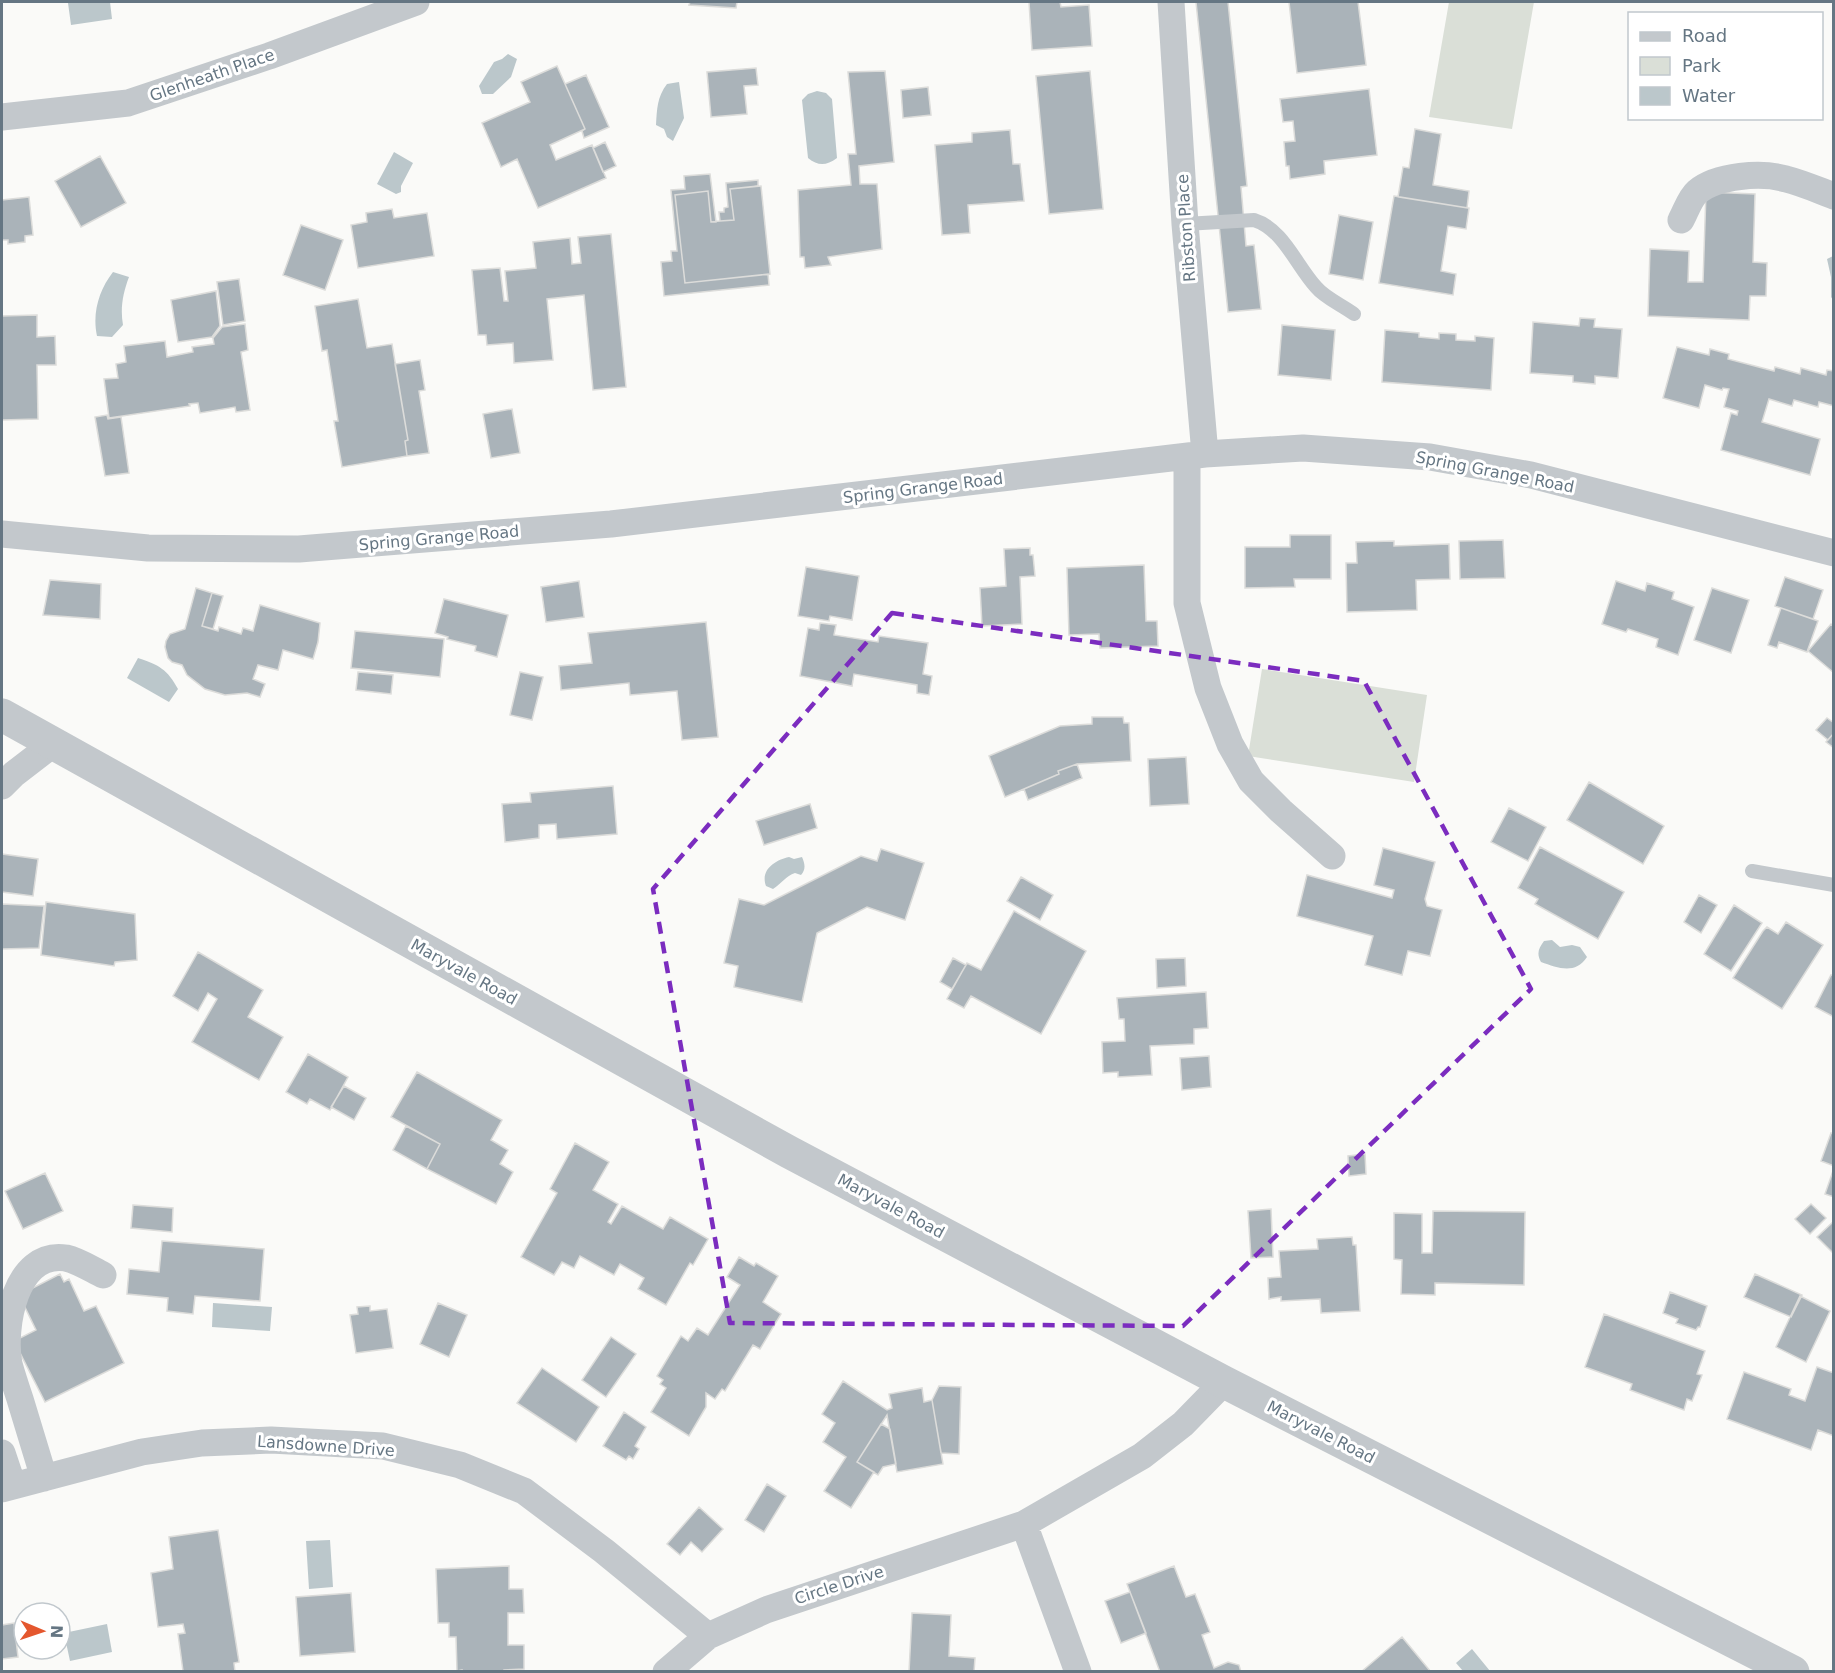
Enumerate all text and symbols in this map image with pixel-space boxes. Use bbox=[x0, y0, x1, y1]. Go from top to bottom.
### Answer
legend bbox=[1628, 12, 1823, 120]
text: Road bbox=[1682, 25, 1727, 46]
street label: Glenheath Place bbox=[147, 45, 277, 105]
text: Park bbox=[1682, 55, 1721, 76]
text: Water bbox=[1682, 85, 1736, 106]
street label: Ribston Place bbox=[1173, 174, 1199, 282]
street label: Spring Grange Road bbox=[1414, 447, 1576, 497]
street label: Spring Grange Road bbox=[842, 469, 1004, 507]
street label: Spring Grange Road bbox=[358, 522, 520, 554]
street label: Maryvale Road bbox=[408, 935, 520, 1009]
street label: Maryvale Road bbox=[834, 1170, 948, 1242]
street label: Maryvale Road bbox=[1264, 1397, 1378, 1467]
street label: Lansdowne Drive bbox=[257, 1432, 395, 1460]
street label: Circle Drive bbox=[792, 1562, 886, 1608]
north arrow bbox=[12, 1601, 72, 1661]
text: N bbox=[47, 1624, 66, 1639]

